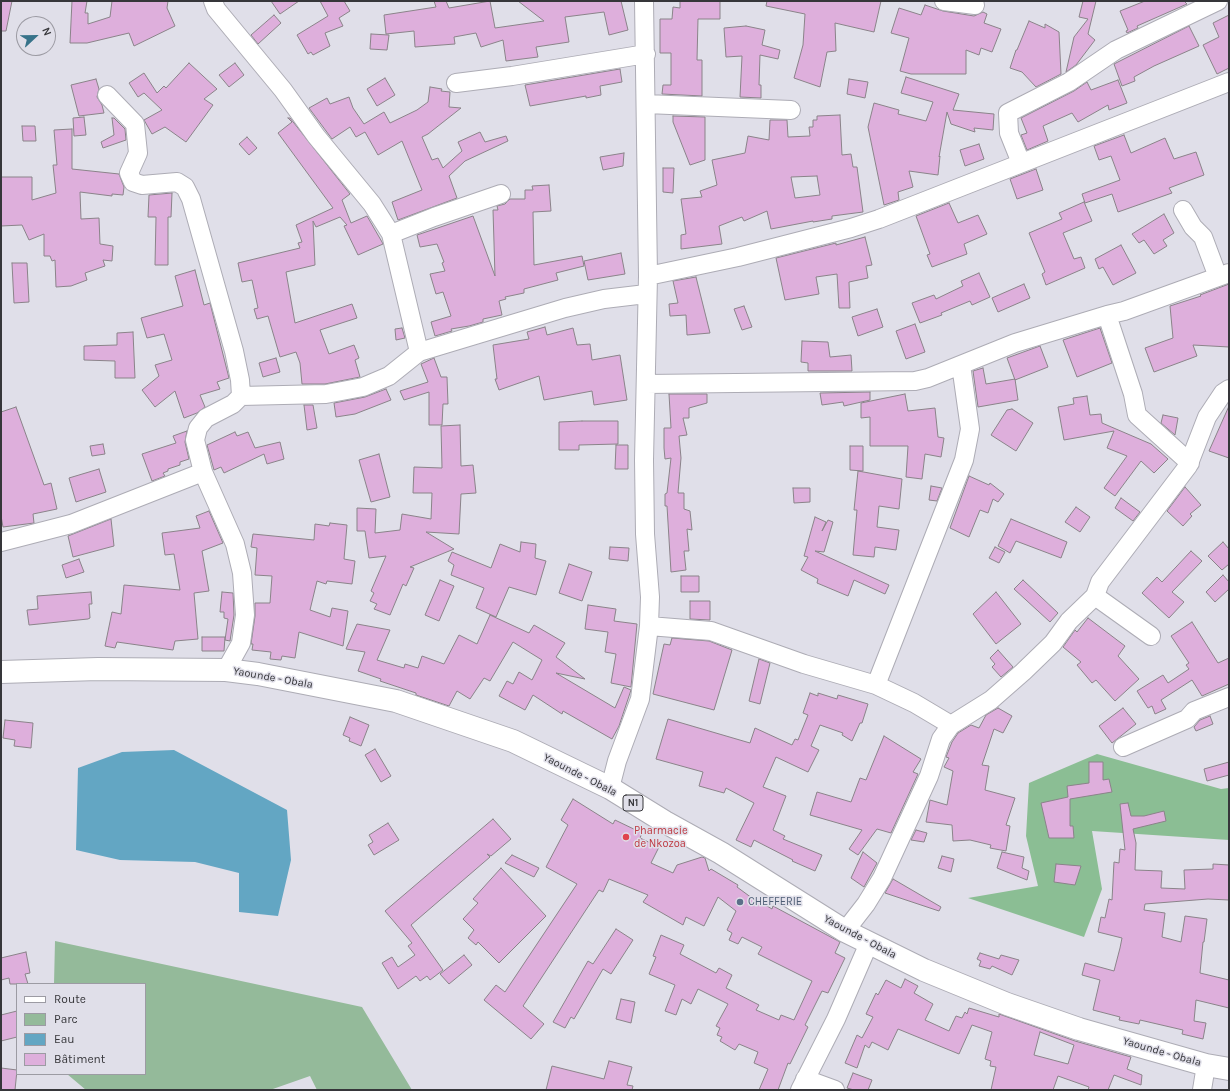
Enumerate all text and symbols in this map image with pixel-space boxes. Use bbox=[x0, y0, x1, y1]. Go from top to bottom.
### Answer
north arrow bbox=[16, 16, 56, 56]
text: N bbox=[39, 26, 54, 38]
street label: Yaounde - Obala bbox=[232, 664, 314, 692]
street label: Yaounde - Obala bbox=[541, 751, 619, 799]
road number: N1 bbox=[623, 795, 643, 811]
place label: Pharmacie de Nkozoa bbox=[634, 824, 688, 850]
marker: Pharmacie de Nkozoa bbox=[621, 832, 631, 842]
place label: CHEFFERIE bbox=[748, 895, 802, 909]
marker: CHEFFERIE bbox=[735, 897, 745, 907]
street label: Yaounde - Obala bbox=[821, 912, 899, 962]
legend bbox=[16, 983, 146, 1075]
text: Route bbox=[54, 992, 86, 1006]
text: Parc bbox=[54, 1012, 78, 1026]
text: Eau bbox=[54, 1032, 75, 1046]
street label: Yaounde - Obala bbox=[1121, 1035, 1203, 1069]
text: Bâtiment bbox=[54, 1052, 105, 1066]

